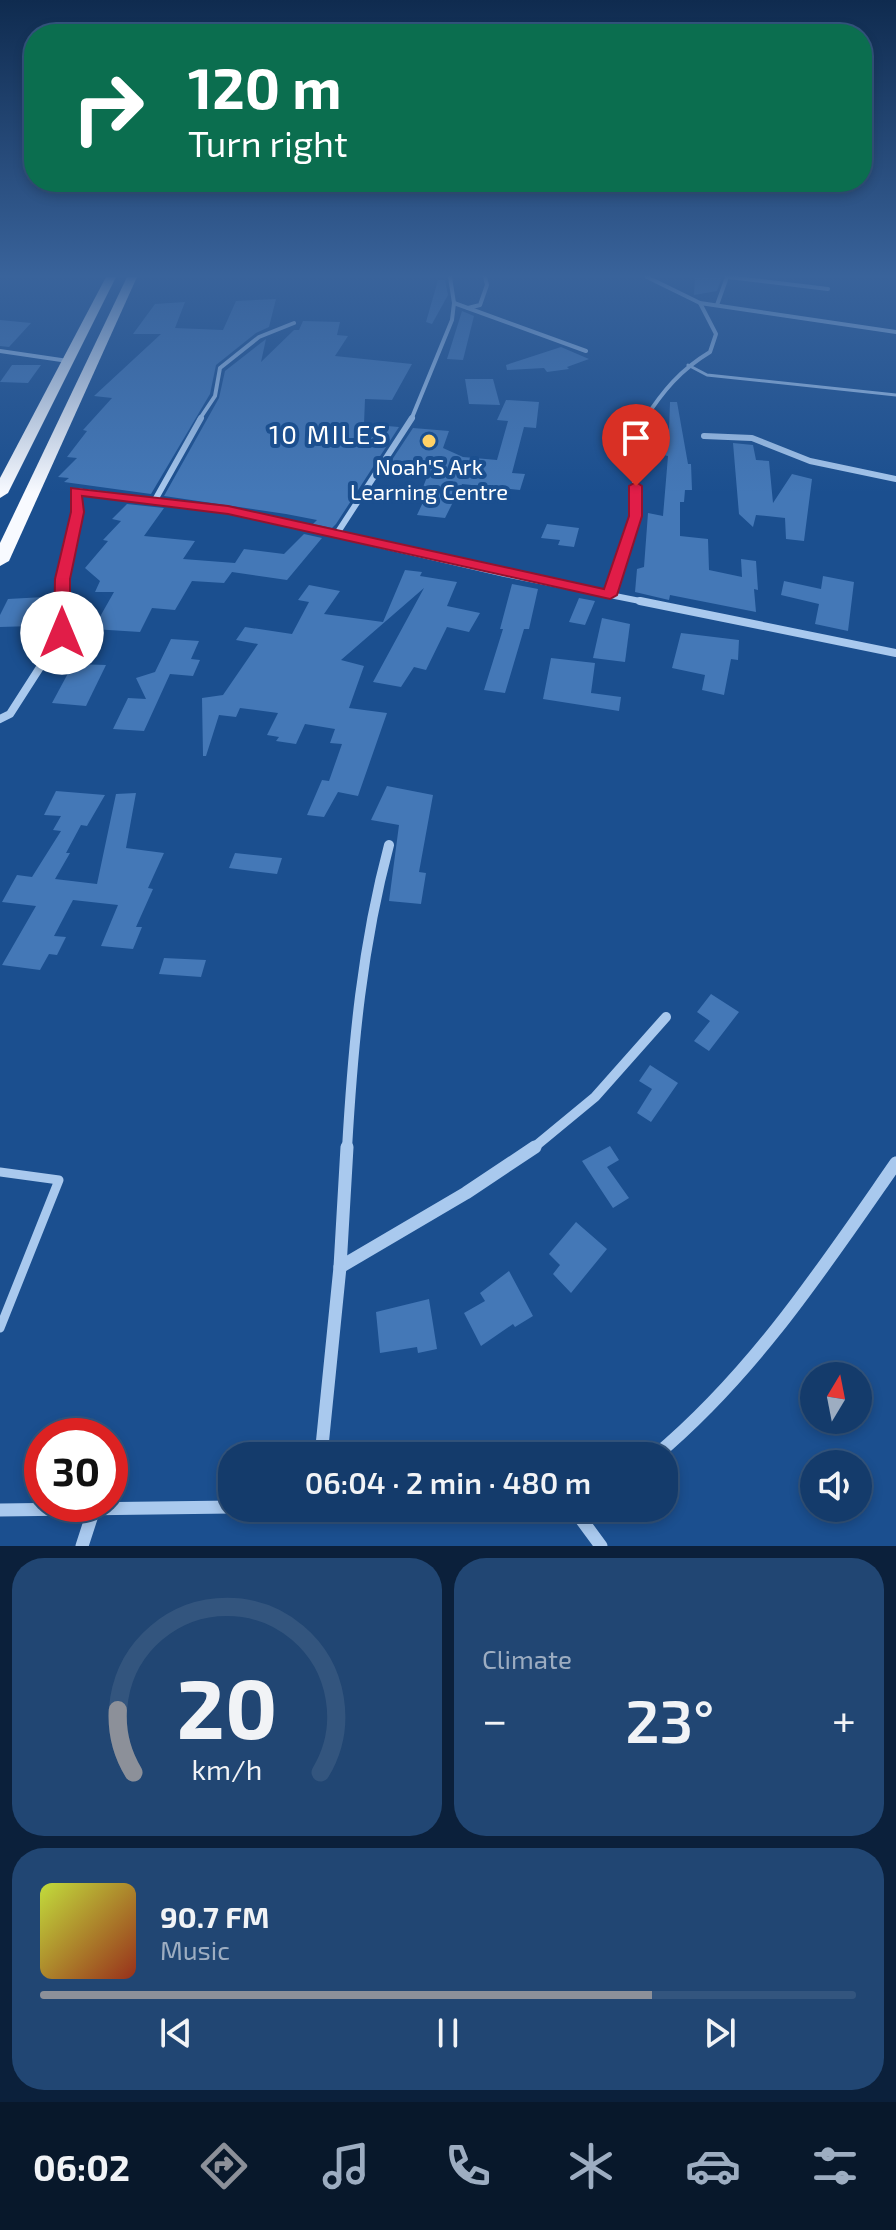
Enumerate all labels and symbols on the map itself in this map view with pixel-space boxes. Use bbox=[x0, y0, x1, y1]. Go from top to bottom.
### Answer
pin bbox=[602, 404, 670, 486]
district label: 10 MILES bbox=[269, 418, 389, 449]
marker: Noah'S Ark Learning Centre bbox=[420, 432, 438, 450]
place label: Noah'S Ark Learning Centre bbox=[350, 453, 508, 504]
position arrow bbox=[20, 591, 104, 675]
north arrow bbox=[800, 1362, 872, 1434]
speed limit sign: 30 bbox=[24, 1418, 128, 1522]

